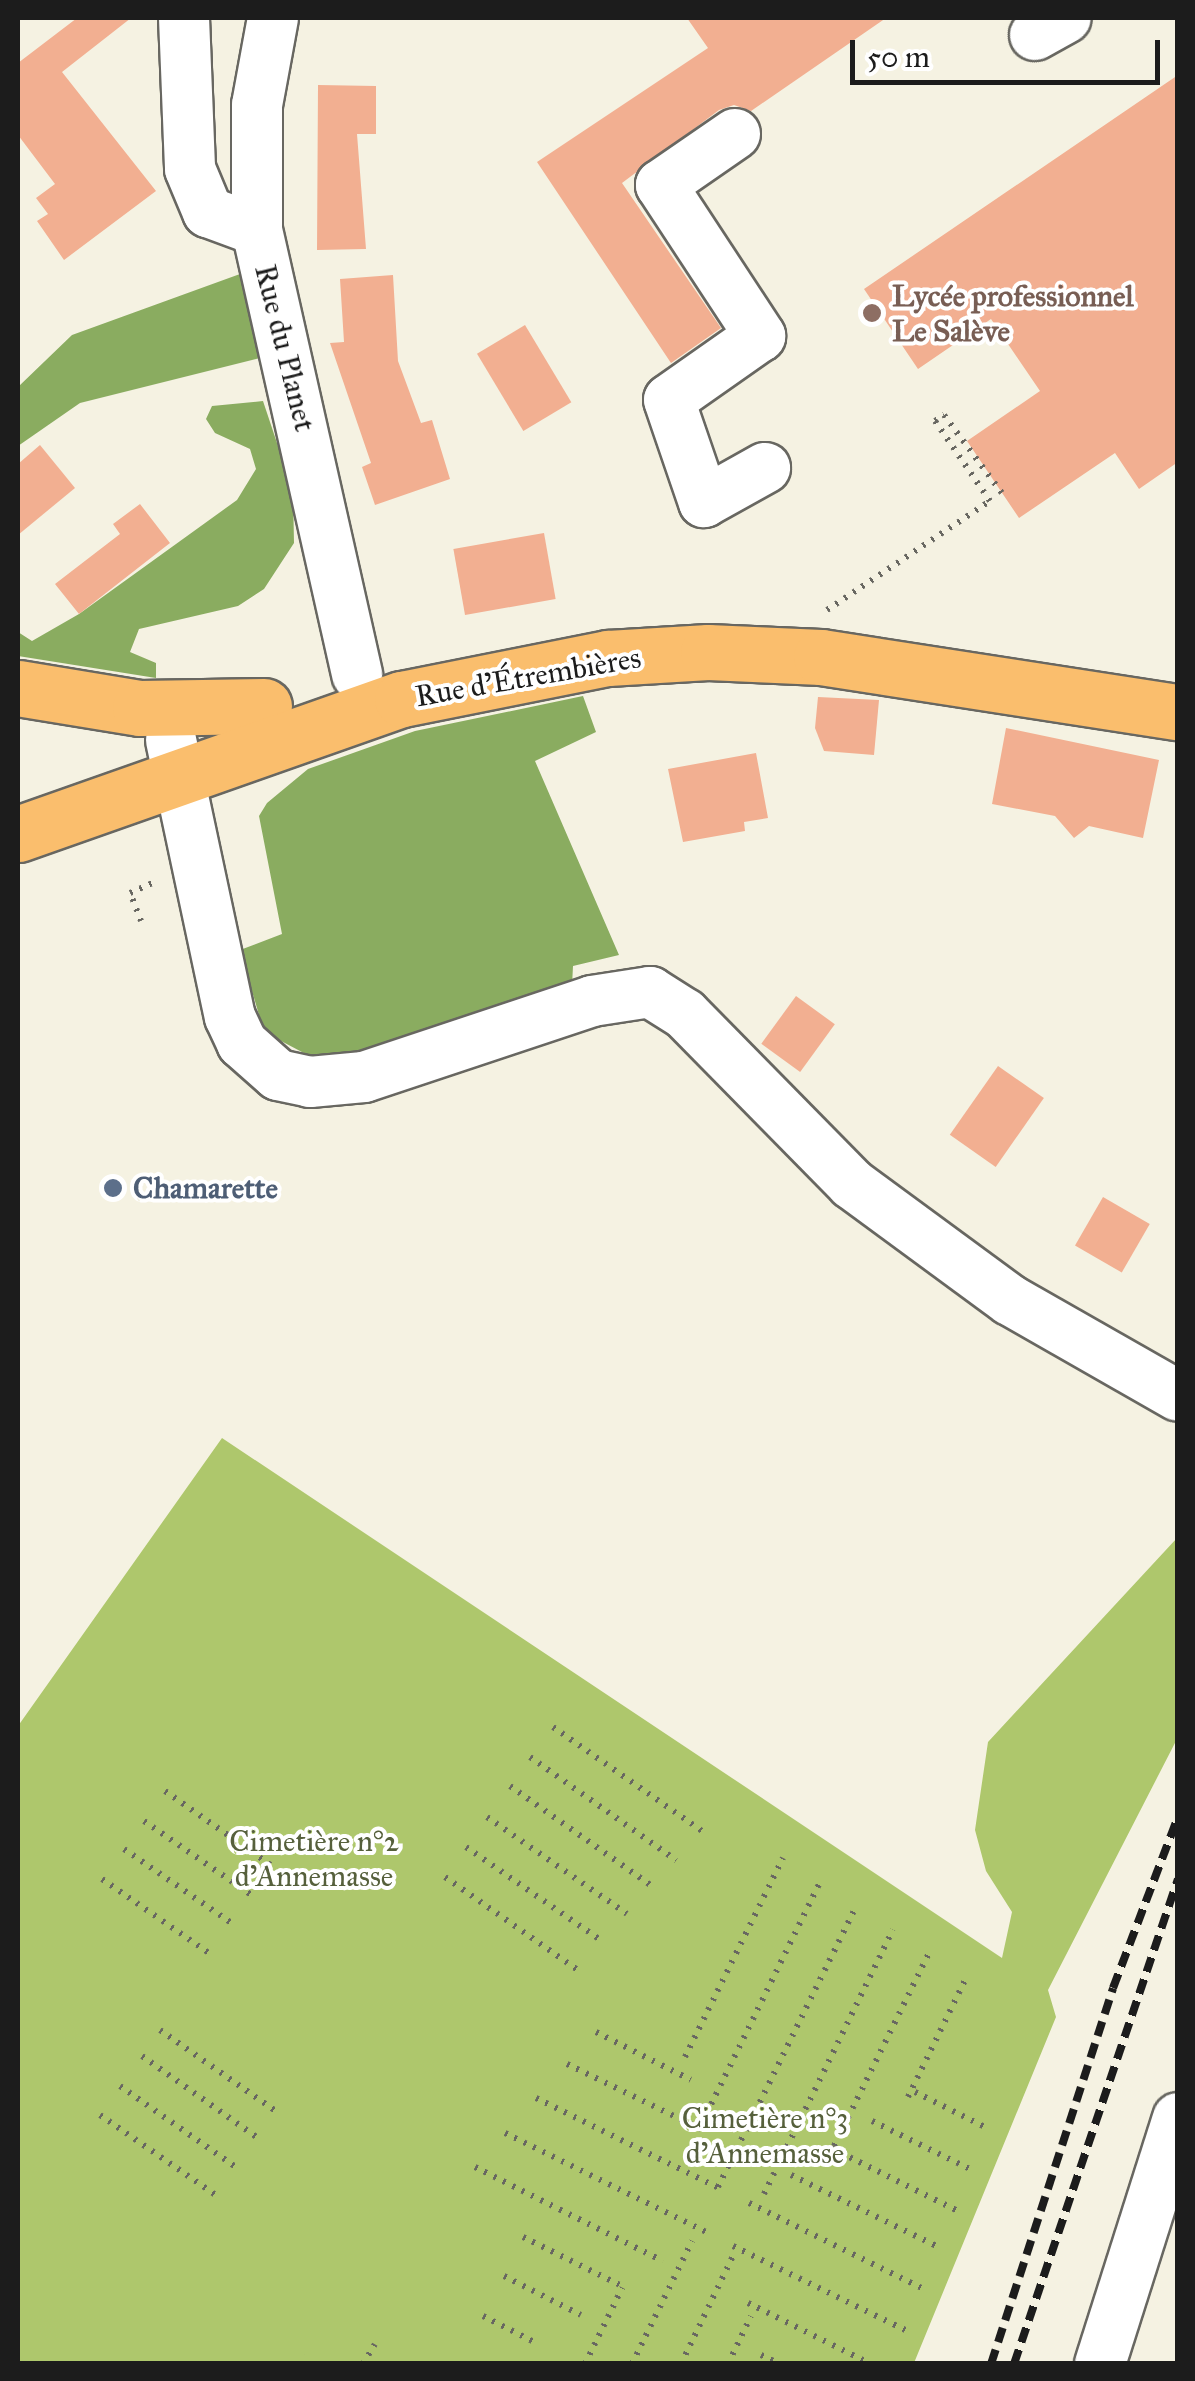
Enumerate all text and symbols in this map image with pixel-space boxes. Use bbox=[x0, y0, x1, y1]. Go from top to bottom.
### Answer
scale bar bbox=[855, 20, 1165, 82]
text: 50 m bbox=[867, 39, 930, 75]
street label: Rue du Planet bbox=[247, 261, 323, 435]
place label: Lycée professionnel Le Salève bbox=[892, 278, 1134, 348]
marker: Lycée professionnel Le Salève bbox=[861, 302, 883, 324]
street label: Rue d'Étrembières bbox=[412, 639, 644, 715]
place label: Chamarette bbox=[133, 1170, 278, 1206]
marker: Chamarette bbox=[102, 1177, 124, 1199]
park label: Cimetière n°2 d'Annemasse bbox=[229, 1823, 399, 1894]
park label: Cimetière n°3 d'Annemasse bbox=[682, 2100, 848, 2170]

